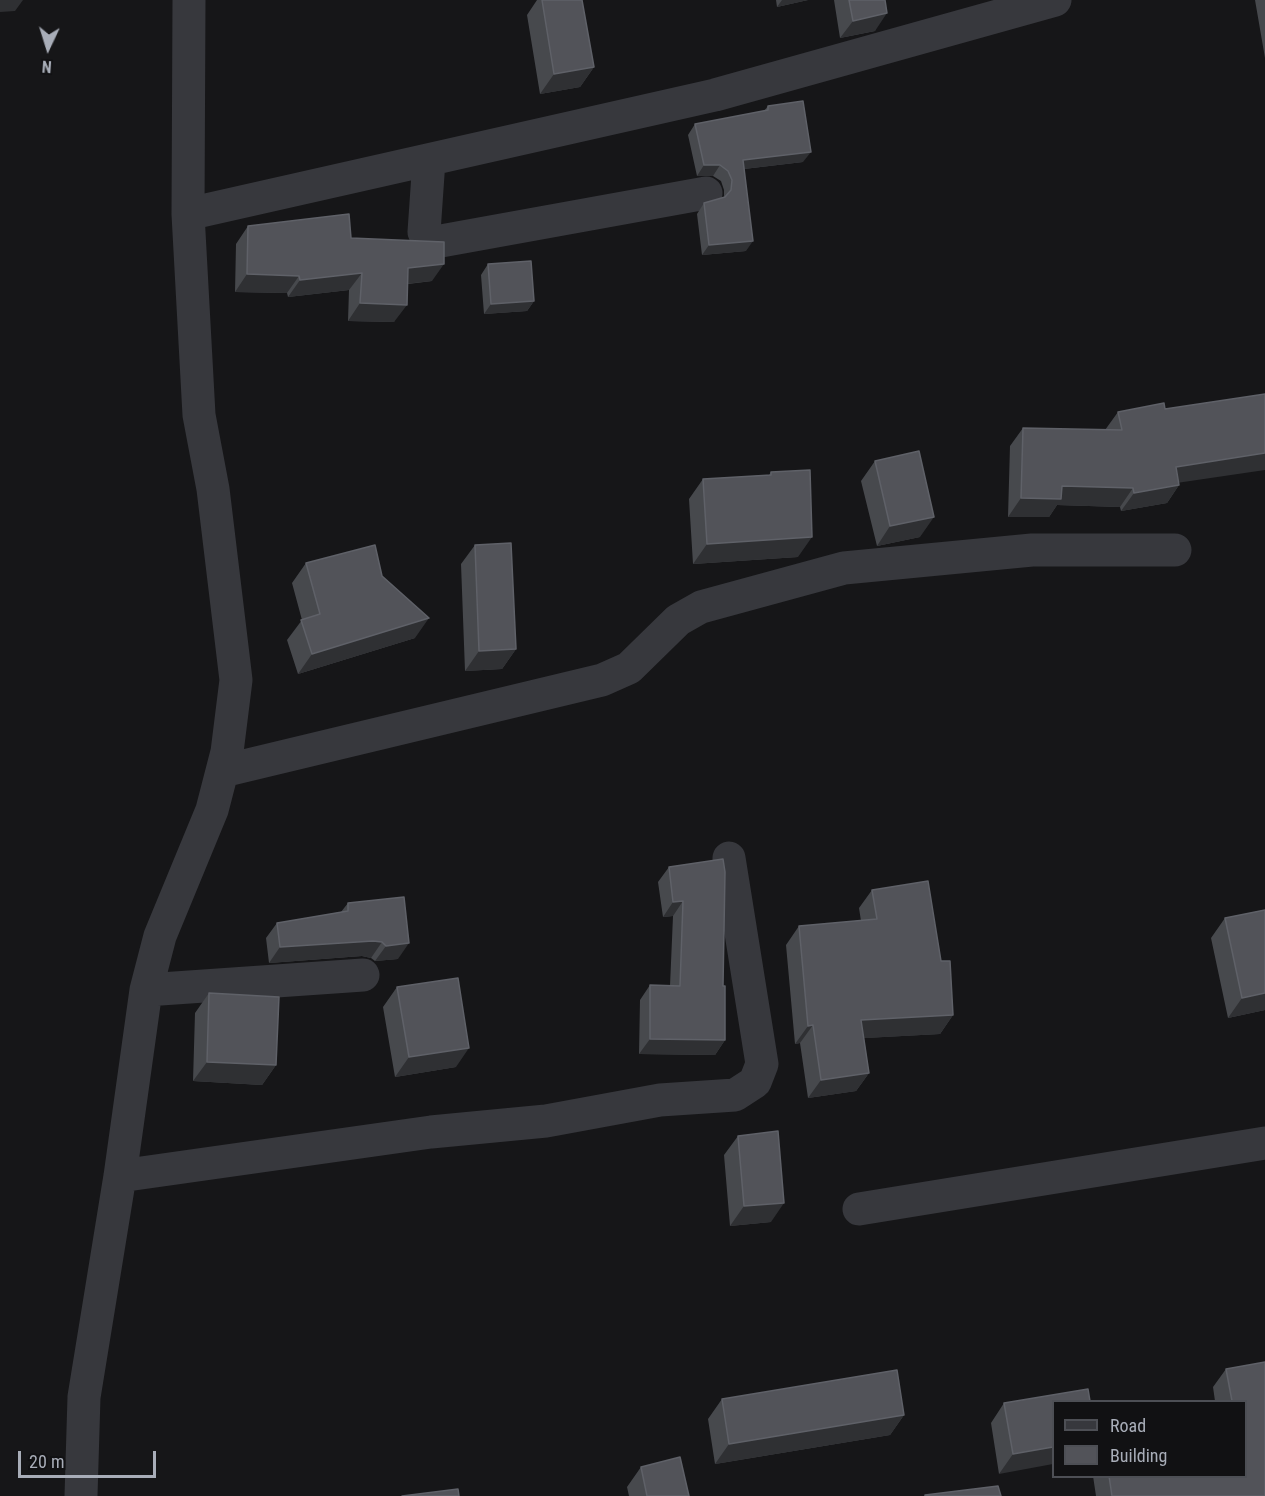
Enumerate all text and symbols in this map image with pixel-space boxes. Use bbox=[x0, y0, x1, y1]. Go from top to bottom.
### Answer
north arrow bbox=[18, 18, 78, 78]
text: N bbox=[41, 57, 52, 76]
legend bbox=[1052, 1400, 1247, 1478]
text: Road bbox=[1110, 1415, 1146, 1436]
scale bar bbox=[21, 1439, 159, 1477]
text: Building bbox=[1110, 1445, 1167, 1466]
text: 20 m bbox=[29, 1451, 64, 1472]

